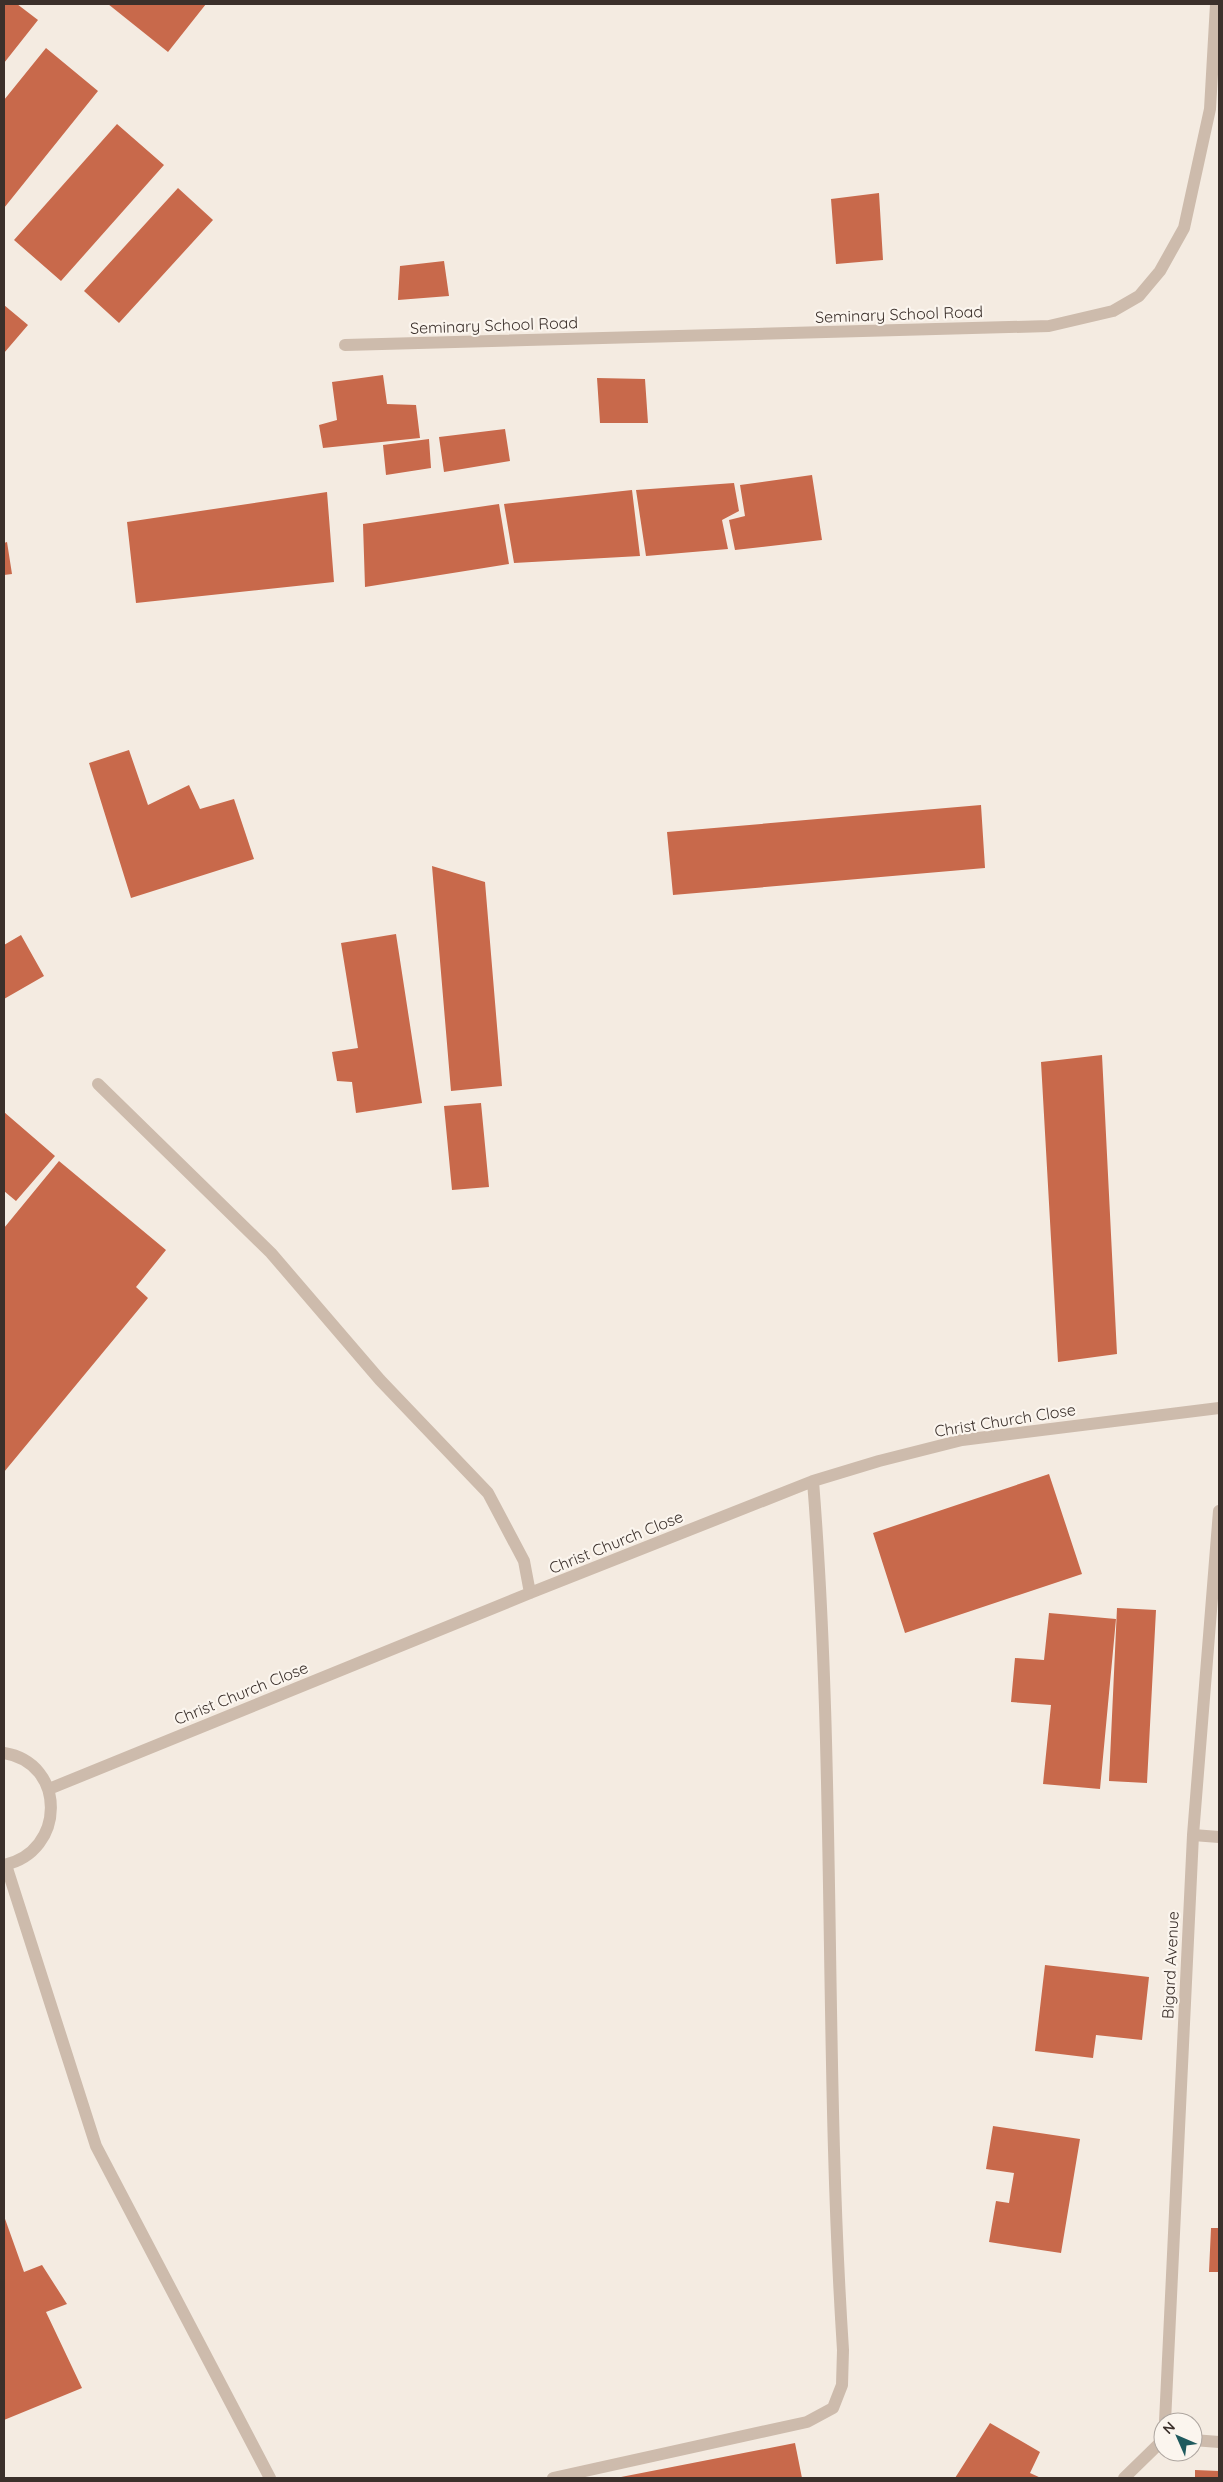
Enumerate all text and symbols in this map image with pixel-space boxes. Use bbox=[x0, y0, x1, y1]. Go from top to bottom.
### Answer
street label: Seminary School Road bbox=[815, 301, 983, 327]
street label: Seminary School Road bbox=[410, 312, 578, 338]
street label: Christ Church Close bbox=[933, 1399, 1077, 1441]
street label: Christ Church Close bbox=[546, 1506, 686, 1578]
street label: Christ Church Close bbox=[171, 1657, 311, 1729]
street label: Bigard Avenue bbox=[1157, 1911, 1183, 2019]
north arrow bbox=[1153, 2412, 1203, 2462]
text: N bbox=[1159, 2418, 1179, 2438]

